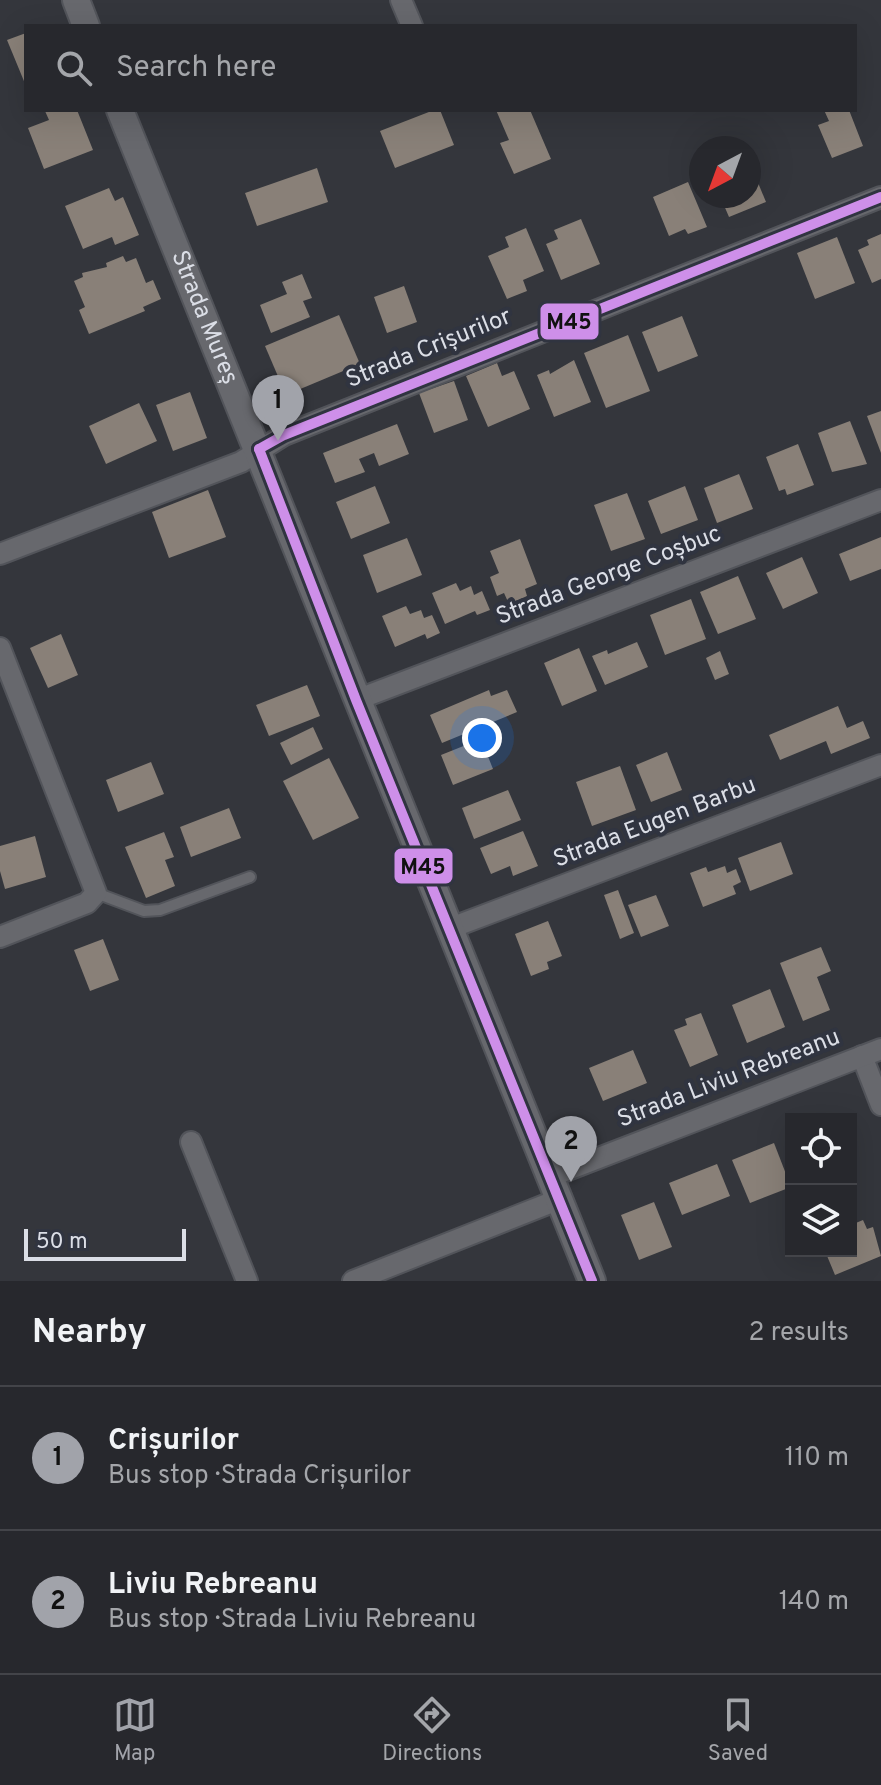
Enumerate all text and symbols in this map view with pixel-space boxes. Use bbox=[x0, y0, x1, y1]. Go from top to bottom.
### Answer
search box bbox=[24, 24, 857, 112]
icon: search bbox=[52, 46, 96, 90]
text: Search here bbox=[116, 50, 276, 87]
north arrow bbox=[689, 136, 761, 208]
street label: Strada Mureș bbox=[163, 247, 244, 389]
street label: Strada Crișurilor bbox=[342, 302, 516, 396]
line badge: M45 bbox=[539, 302, 600, 341]
text: M45 bbox=[546, 310, 592, 337]
pin: 1 bbox=[252, 375, 304, 441]
street label: Strada George Coșbuc bbox=[492, 519, 726, 633]
your location bbox=[462, 718, 502, 758]
street label: Strada Eugen Barbu bbox=[550, 771, 760, 875]
line badge: M45 bbox=[393, 847, 454, 885]
text: M45 bbox=[400, 855, 446, 882]
street label: Strada Liviu Rebreanu bbox=[613, 1023, 845, 1135]
map controls bbox=[785, 1113, 857, 1257]
button: locate bbox=[785, 1113, 857, 1185]
pin: 2 bbox=[545, 1116, 597, 1182]
button: layers bbox=[785, 1185, 857, 1257]
scale bar bbox=[24, 1225, 186, 1261]
text: 50 m bbox=[36, 1229, 88, 1256]
text: Nearby bbox=[32, 1312, 147, 1355]
text: 2 results bbox=[749, 1317, 849, 1350]
text: Crișurilor bbox=[108, 1423, 239, 1460]
text: 1 bbox=[53, 1442, 63, 1475]
text: 110 m bbox=[785, 1442, 849, 1475]
text: Bus stop · Strada Crișurilor bbox=[108, 1460, 411, 1493]
text: Liviu Rebreanu bbox=[108, 1567, 318, 1604]
text: 2 bbox=[50, 1586, 66, 1619]
text: 140 m bbox=[779, 1586, 849, 1619]
text: Bus stop · Strada Liviu Rebreanu bbox=[108, 1604, 476, 1637]
tab: Map bbox=[113, 1693, 157, 1768]
tab: Directions bbox=[382, 1693, 482, 1768]
tab: Saved bbox=[708, 1693, 768, 1768]

